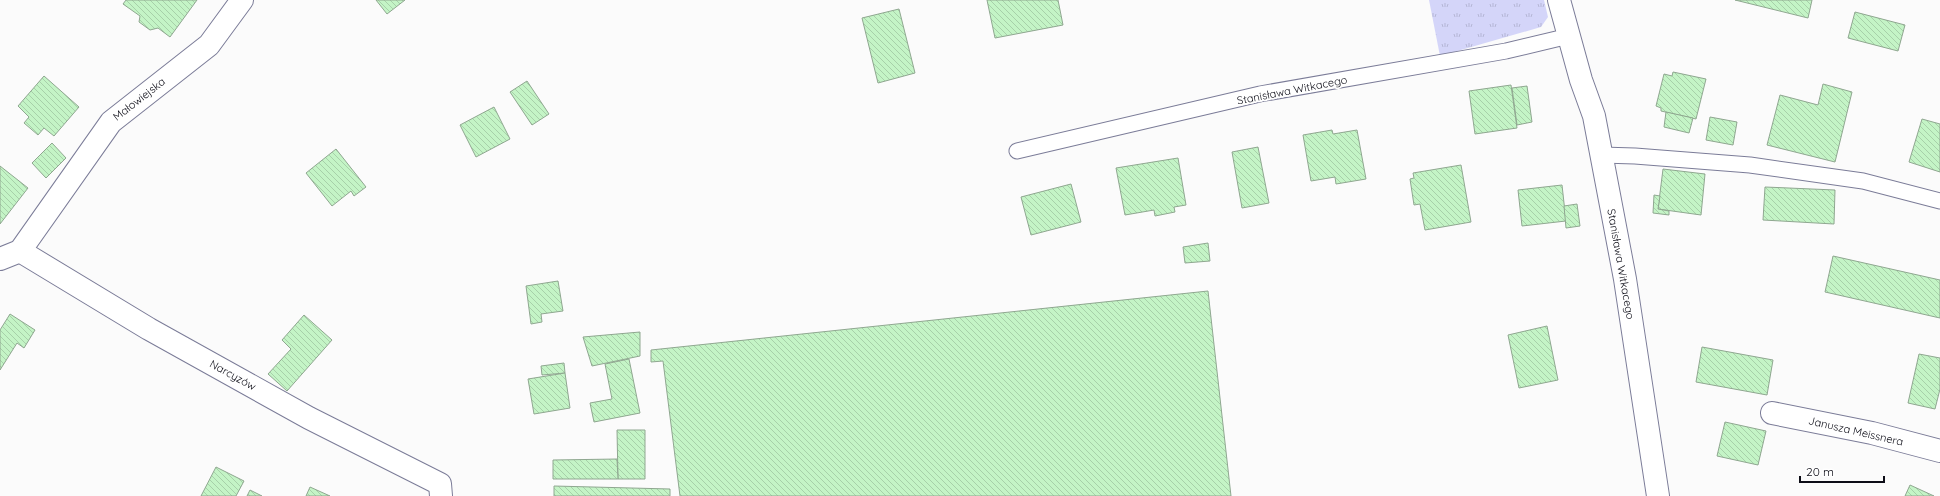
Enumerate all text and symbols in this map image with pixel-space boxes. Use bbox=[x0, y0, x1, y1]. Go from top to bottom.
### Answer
street label: Stanisława Witkacego bbox=[1236, 72, 1349, 108]
street label: Małowiejska bbox=[110, 74, 168, 124]
street label: Stanisława Witkacego bbox=[1604, 208, 1638, 321]
street label: Narcyzów bbox=[207, 357, 259, 393]
street label: Janusza Meissnera bbox=[1807, 413, 1905, 449]
scale bar bbox=[1800, 458, 1884, 484]
text: 20 m bbox=[1806, 464, 1834, 479]

